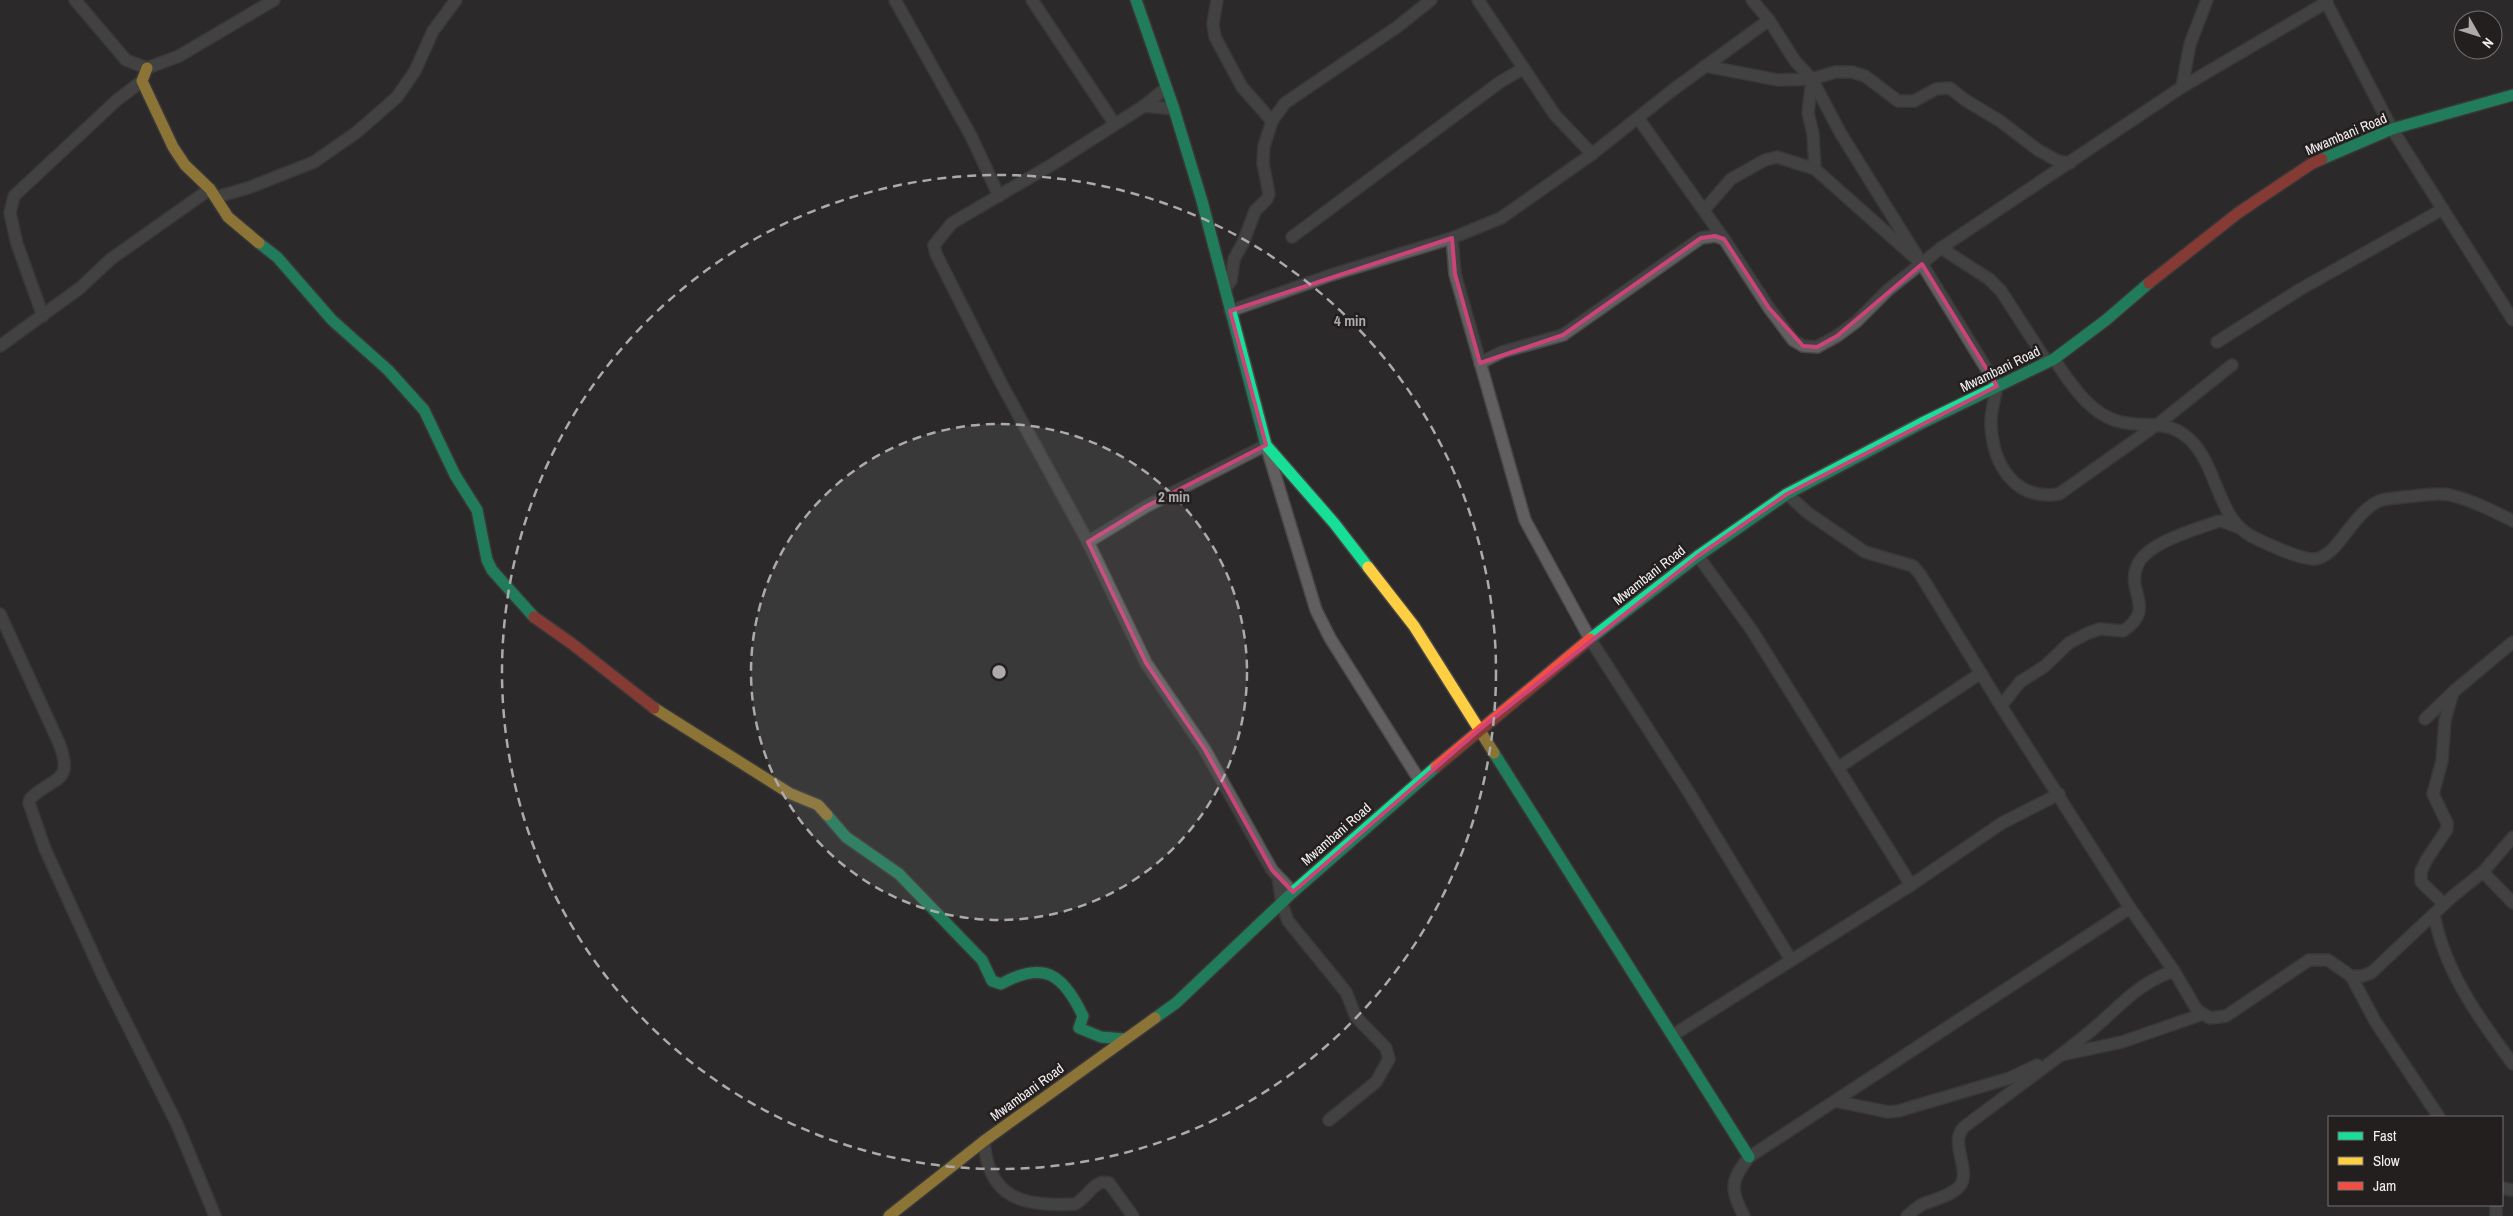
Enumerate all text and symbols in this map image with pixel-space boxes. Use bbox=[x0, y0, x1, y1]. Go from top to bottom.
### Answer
north arrow bbox=[2453, 10, 2503, 60]
text: N bbox=[2478, 34, 2498, 52]
street label: Mwambani Road bbox=[2303, 109, 2389, 159]
text: 4 min bbox=[1334, 310, 1366, 331]
street label: Mwambani Road bbox=[1957, 342, 2043, 396]
text: 2 min bbox=[1158, 486, 1190, 507]
street label: Mwambani Road bbox=[1609, 541, 1689, 609]
centre of rings bbox=[990, 663, 1008, 681]
street label: Mwambani Road bbox=[1297, 799, 1375, 869]
street label: Mwambani Road bbox=[987, 1059, 1067, 1125]
legend bbox=[2328, 1116, 2503, 1206]
text: Fast bbox=[2373, 1125, 2397, 1146]
text: Slow bbox=[2373, 1150, 2400, 1171]
text: Jam bbox=[2373, 1175, 2396, 1196]

